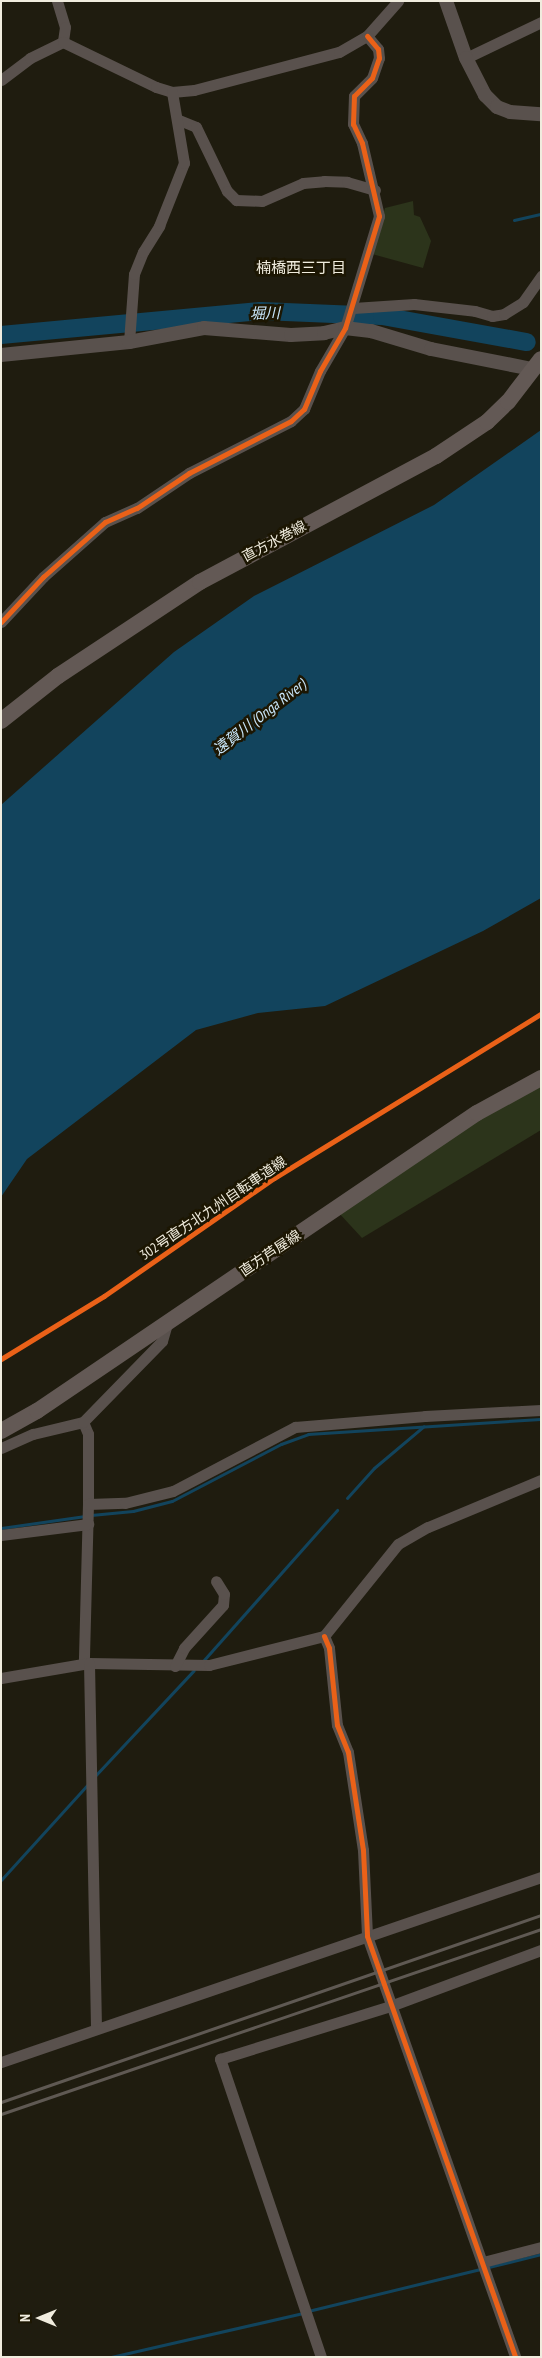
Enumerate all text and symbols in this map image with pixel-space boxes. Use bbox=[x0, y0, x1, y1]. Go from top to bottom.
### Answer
district label: 楠橋西三丁目 bbox=[256, 259, 346, 277]
water label: 堀川 bbox=[250, 304, 280, 322]
street label: 直方水巻線 bbox=[239, 517, 309, 565]
water label: 遠賀川 (Onga River) bbox=[209, 675, 309, 759]
street label: 302号直方北九州自転車道線 bbox=[137, 1153, 289, 1263]
street label: 直方芦屋線 bbox=[236, 1226, 304, 1280]
north arrow bbox=[15, 2293, 65, 2343]
text: N bbox=[16, 2314, 34, 2322]

